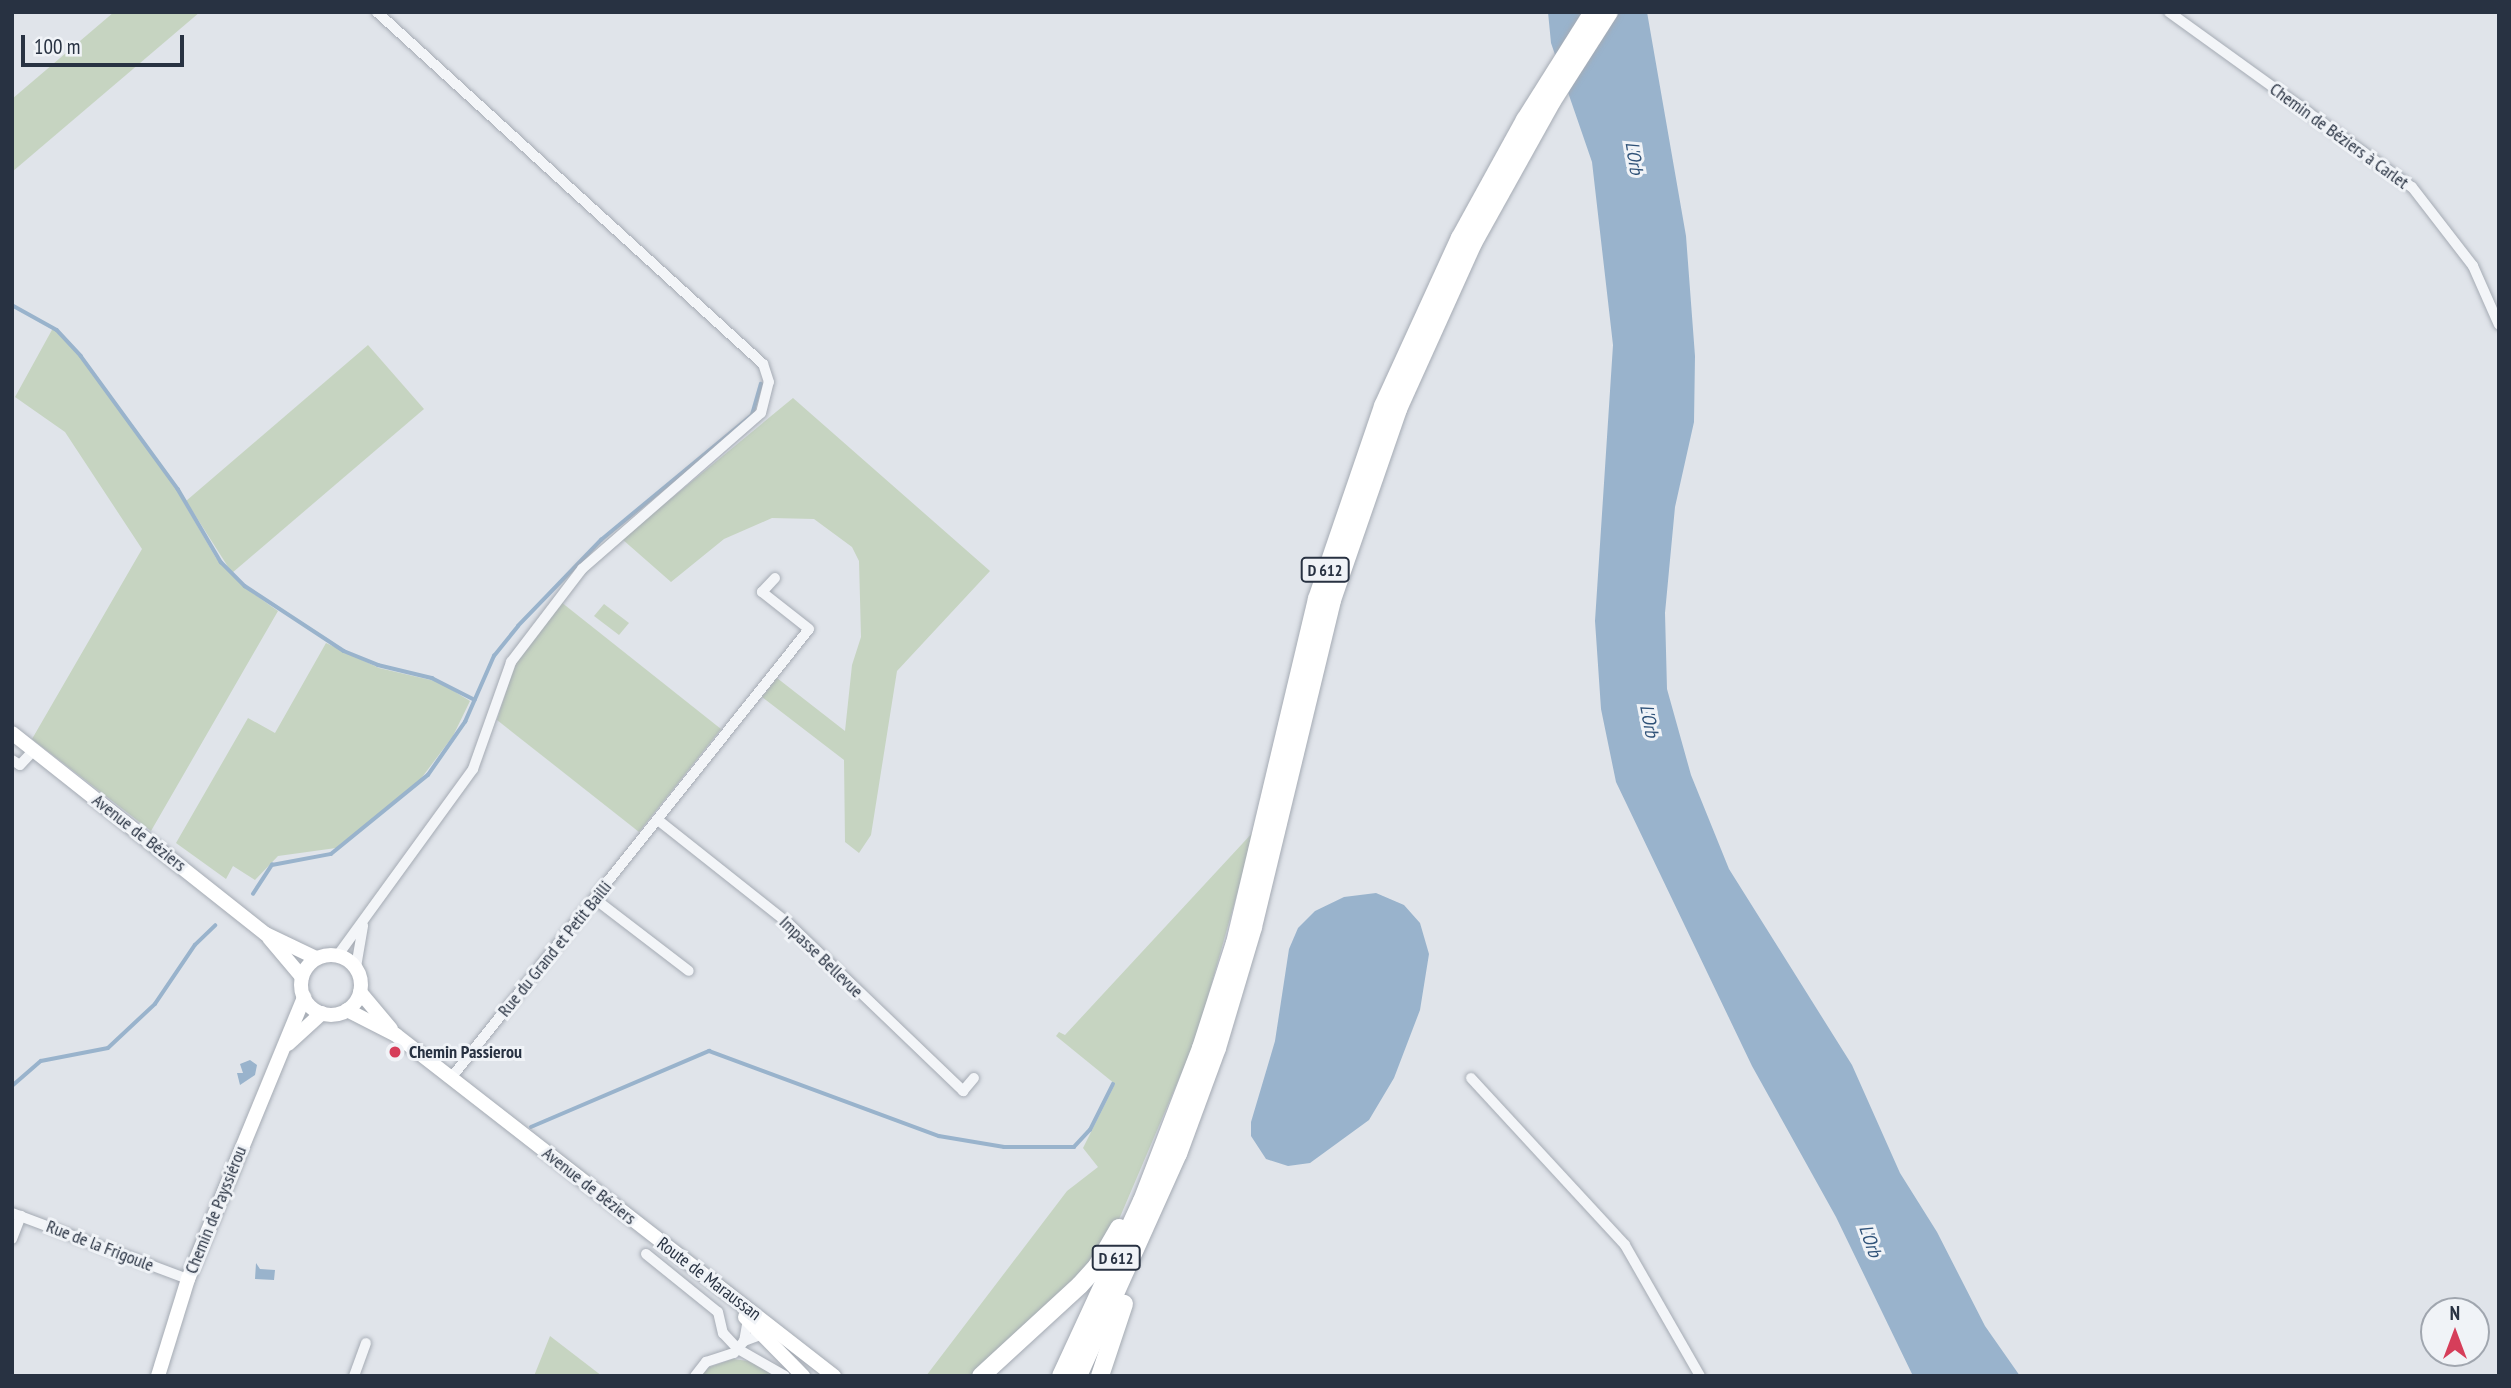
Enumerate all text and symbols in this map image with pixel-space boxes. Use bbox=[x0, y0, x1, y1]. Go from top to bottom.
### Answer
scale bar bbox=[24, 21, 187, 65]
text: 100 m bbox=[34, 33, 80, 60]
street label: Chemin de Béziers à Carlet bbox=[2265, 78, 2413, 194]
water label: L'Orb bbox=[1620, 140, 1648, 176]
road number: D 612 bbox=[1300, 558, 1350, 582]
water label: L'Orb bbox=[1635, 703, 1663, 739]
street label: Avenue de Béziers bbox=[88, 790, 190, 876]
street label: Rue du Grand et Petit Bailli bbox=[494, 877, 616, 1021]
street label: Impasse Bellevue bbox=[775, 912, 867, 1002]
place label: Chemin Passierou bbox=[409, 1041, 522, 1063]
marker: Chemin Passierou bbox=[387, 1044, 403, 1060]
street label: Chemin de Payssiérou bbox=[181, 1143, 251, 1277]
street label: Avenue de Béziers bbox=[538, 1143, 640, 1229]
street label: Rue de la Frigoule bbox=[43, 1216, 157, 1276]
water label: L'Orb bbox=[1854, 1222, 1886, 1260]
street label: Route de Maraussan bbox=[653, 1233, 765, 1325]
road number: D 612 bbox=[1092, 1246, 1140, 1270]
north arrow bbox=[2420, 1297, 2490, 1367]
text: N bbox=[2450, 1301, 2460, 1325]

